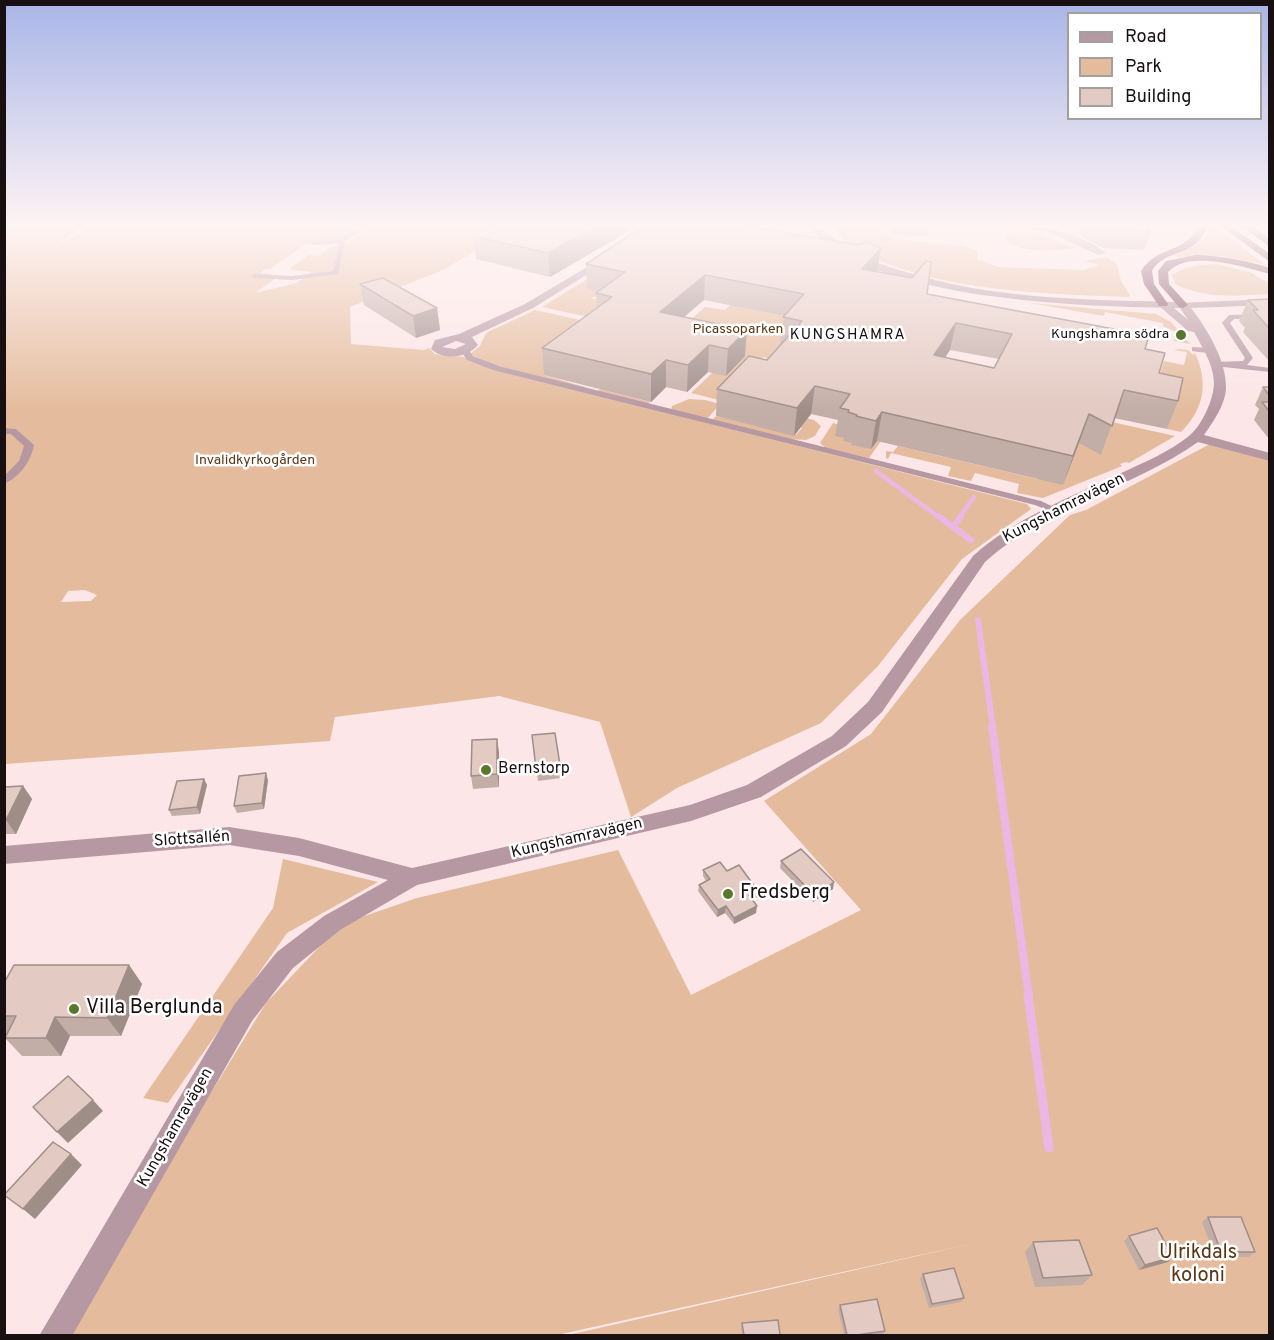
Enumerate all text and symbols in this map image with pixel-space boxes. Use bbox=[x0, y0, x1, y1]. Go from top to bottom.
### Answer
legend bbox=[1067, 12, 1262, 120]
text: Road bbox=[1125, 26, 1167, 49]
text: Park bbox=[1125, 56, 1162, 79]
text: Building bbox=[1125, 86, 1191, 109]
park label: Picassoparken bbox=[693, 322, 783, 338]
district label: KUNGSHAMRA bbox=[790, 327, 906, 345]
place label: Kungshamra södra bbox=[1051, 327, 1169, 343]
marker: Kungshamra södra bbox=[1174, 328, 1188, 342]
park label: Invalidkyrkogården bbox=[195, 453, 315, 469]
street label: Kungshamravägen bbox=[1000, 470, 1128, 548]
place label: Bernstorp bbox=[498, 760, 570, 780]
marker: Bernstorp bbox=[479, 763, 493, 777]
street label: Kungshamravägen bbox=[510, 815, 644, 863]
street label: Slottsallén bbox=[153, 828, 231, 852]
place label: Fredsberg bbox=[740, 882, 830, 906]
marker: Fredsberg bbox=[721, 887, 735, 901]
place label: Villa Berglunda bbox=[86, 997, 223, 1021]
marker: Villa Berglunda bbox=[67, 1002, 81, 1016]
street label: Kungshamravägen bbox=[134, 1065, 218, 1191]
park label: Ulrikdals koloni bbox=[1159, 1242, 1237, 1289]

